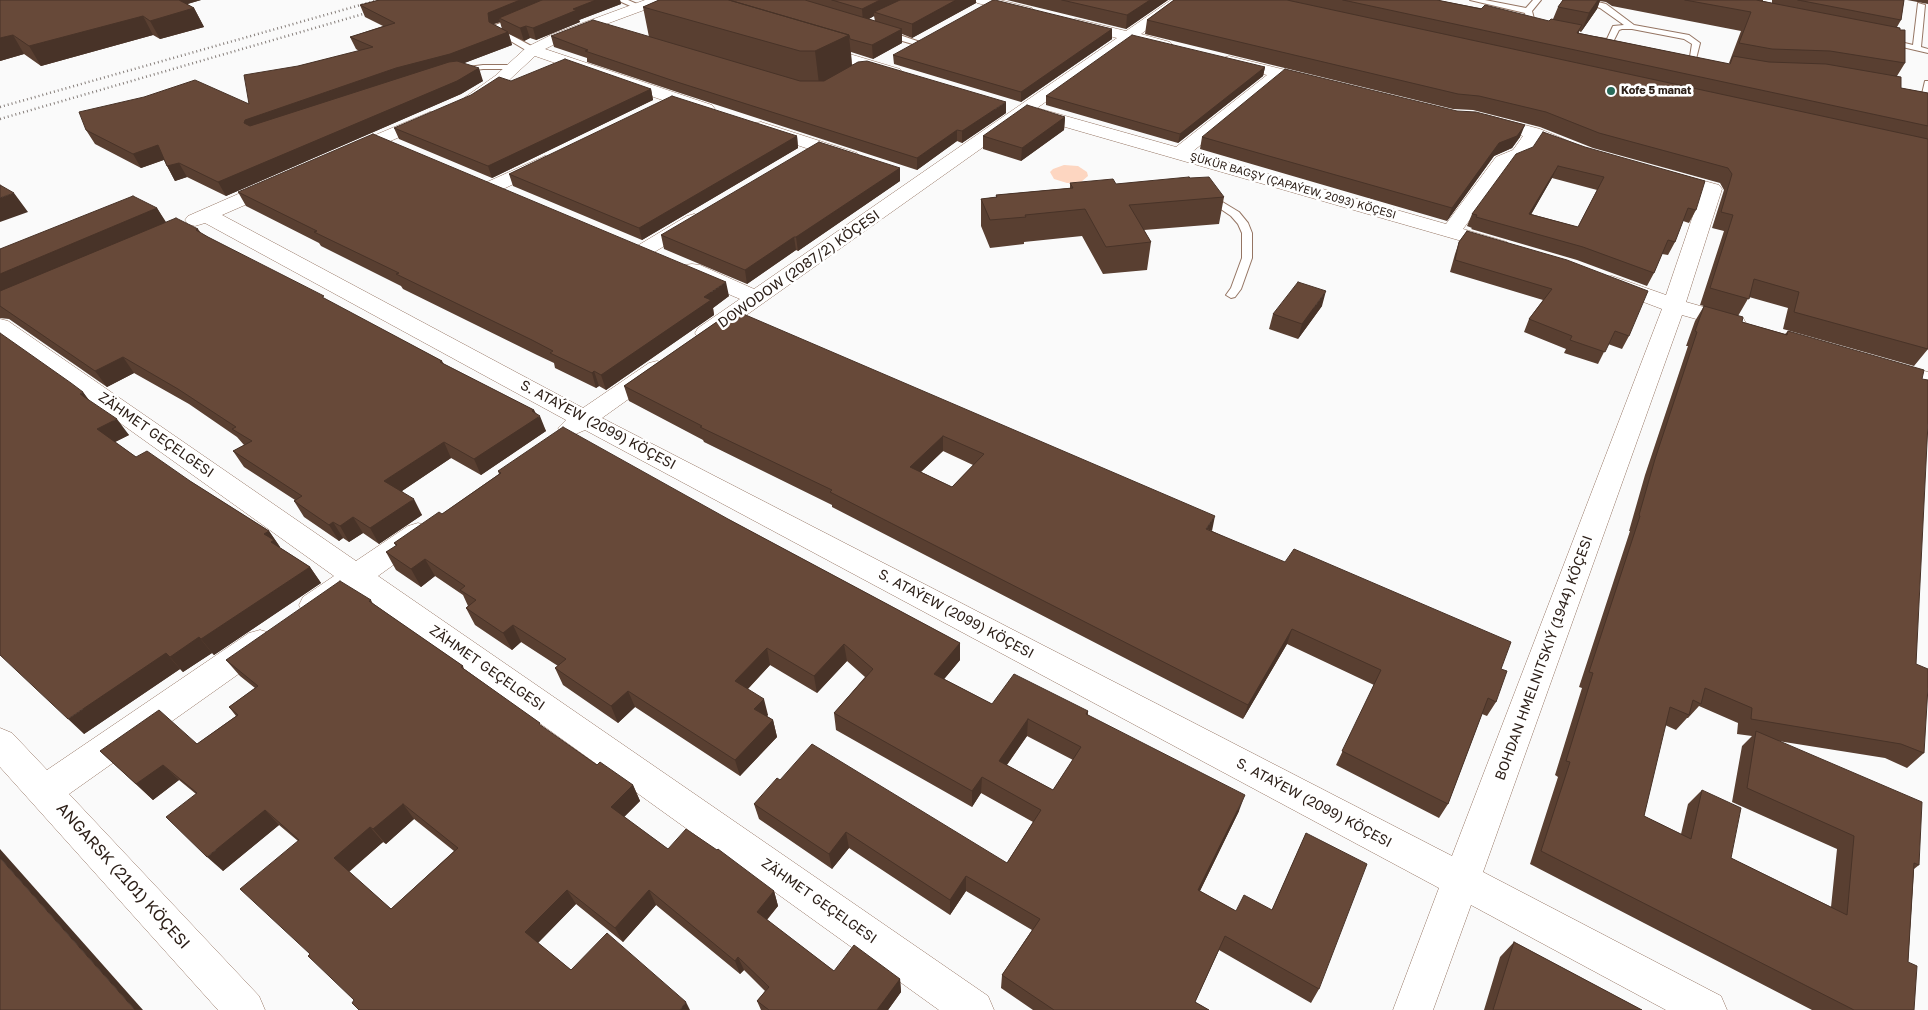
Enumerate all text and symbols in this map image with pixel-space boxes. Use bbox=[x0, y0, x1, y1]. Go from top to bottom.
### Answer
place label: Kofe 5 manat bbox=[1621, 84, 1691, 98]
marker: Kofe 5 manat bbox=[1605, 85, 1617, 97]
street label: ŞÜKÜR BAGŞY (ÇAPAÝEW, 2093) KÖÇESI bbox=[1188, 150, 1398, 222]
street label: DOWODOW (2087/2) KÖÇESI bbox=[715, 207, 883, 331]
street label: S. ATAÝEW (2099) KÖÇESI bbox=[517, 377, 679, 473]
street label: ZÄHMET GEÇELGESI bbox=[95, 389, 217, 481]
street label: BOHDAN HMELNITSKIÝ (1944) KÖÇESI bbox=[1492, 533, 1596, 783]
street label: S. ATAÝEW (2099) KÖÇESI bbox=[875, 566, 1037, 662]
street label: ZÄHMET GEÇELGESI bbox=[426, 622, 548, 714]
street label: S. ATAÝEW (2099) KÖÇESI bbox=[1233, 755, 1395, 851]
street label: ANGARSK (2101) KÖÇESI bbox=[52, 799, 194, 953]
street label: ZÄHMET GEÇELGESI bbox=[758, 855, 880, 947]

